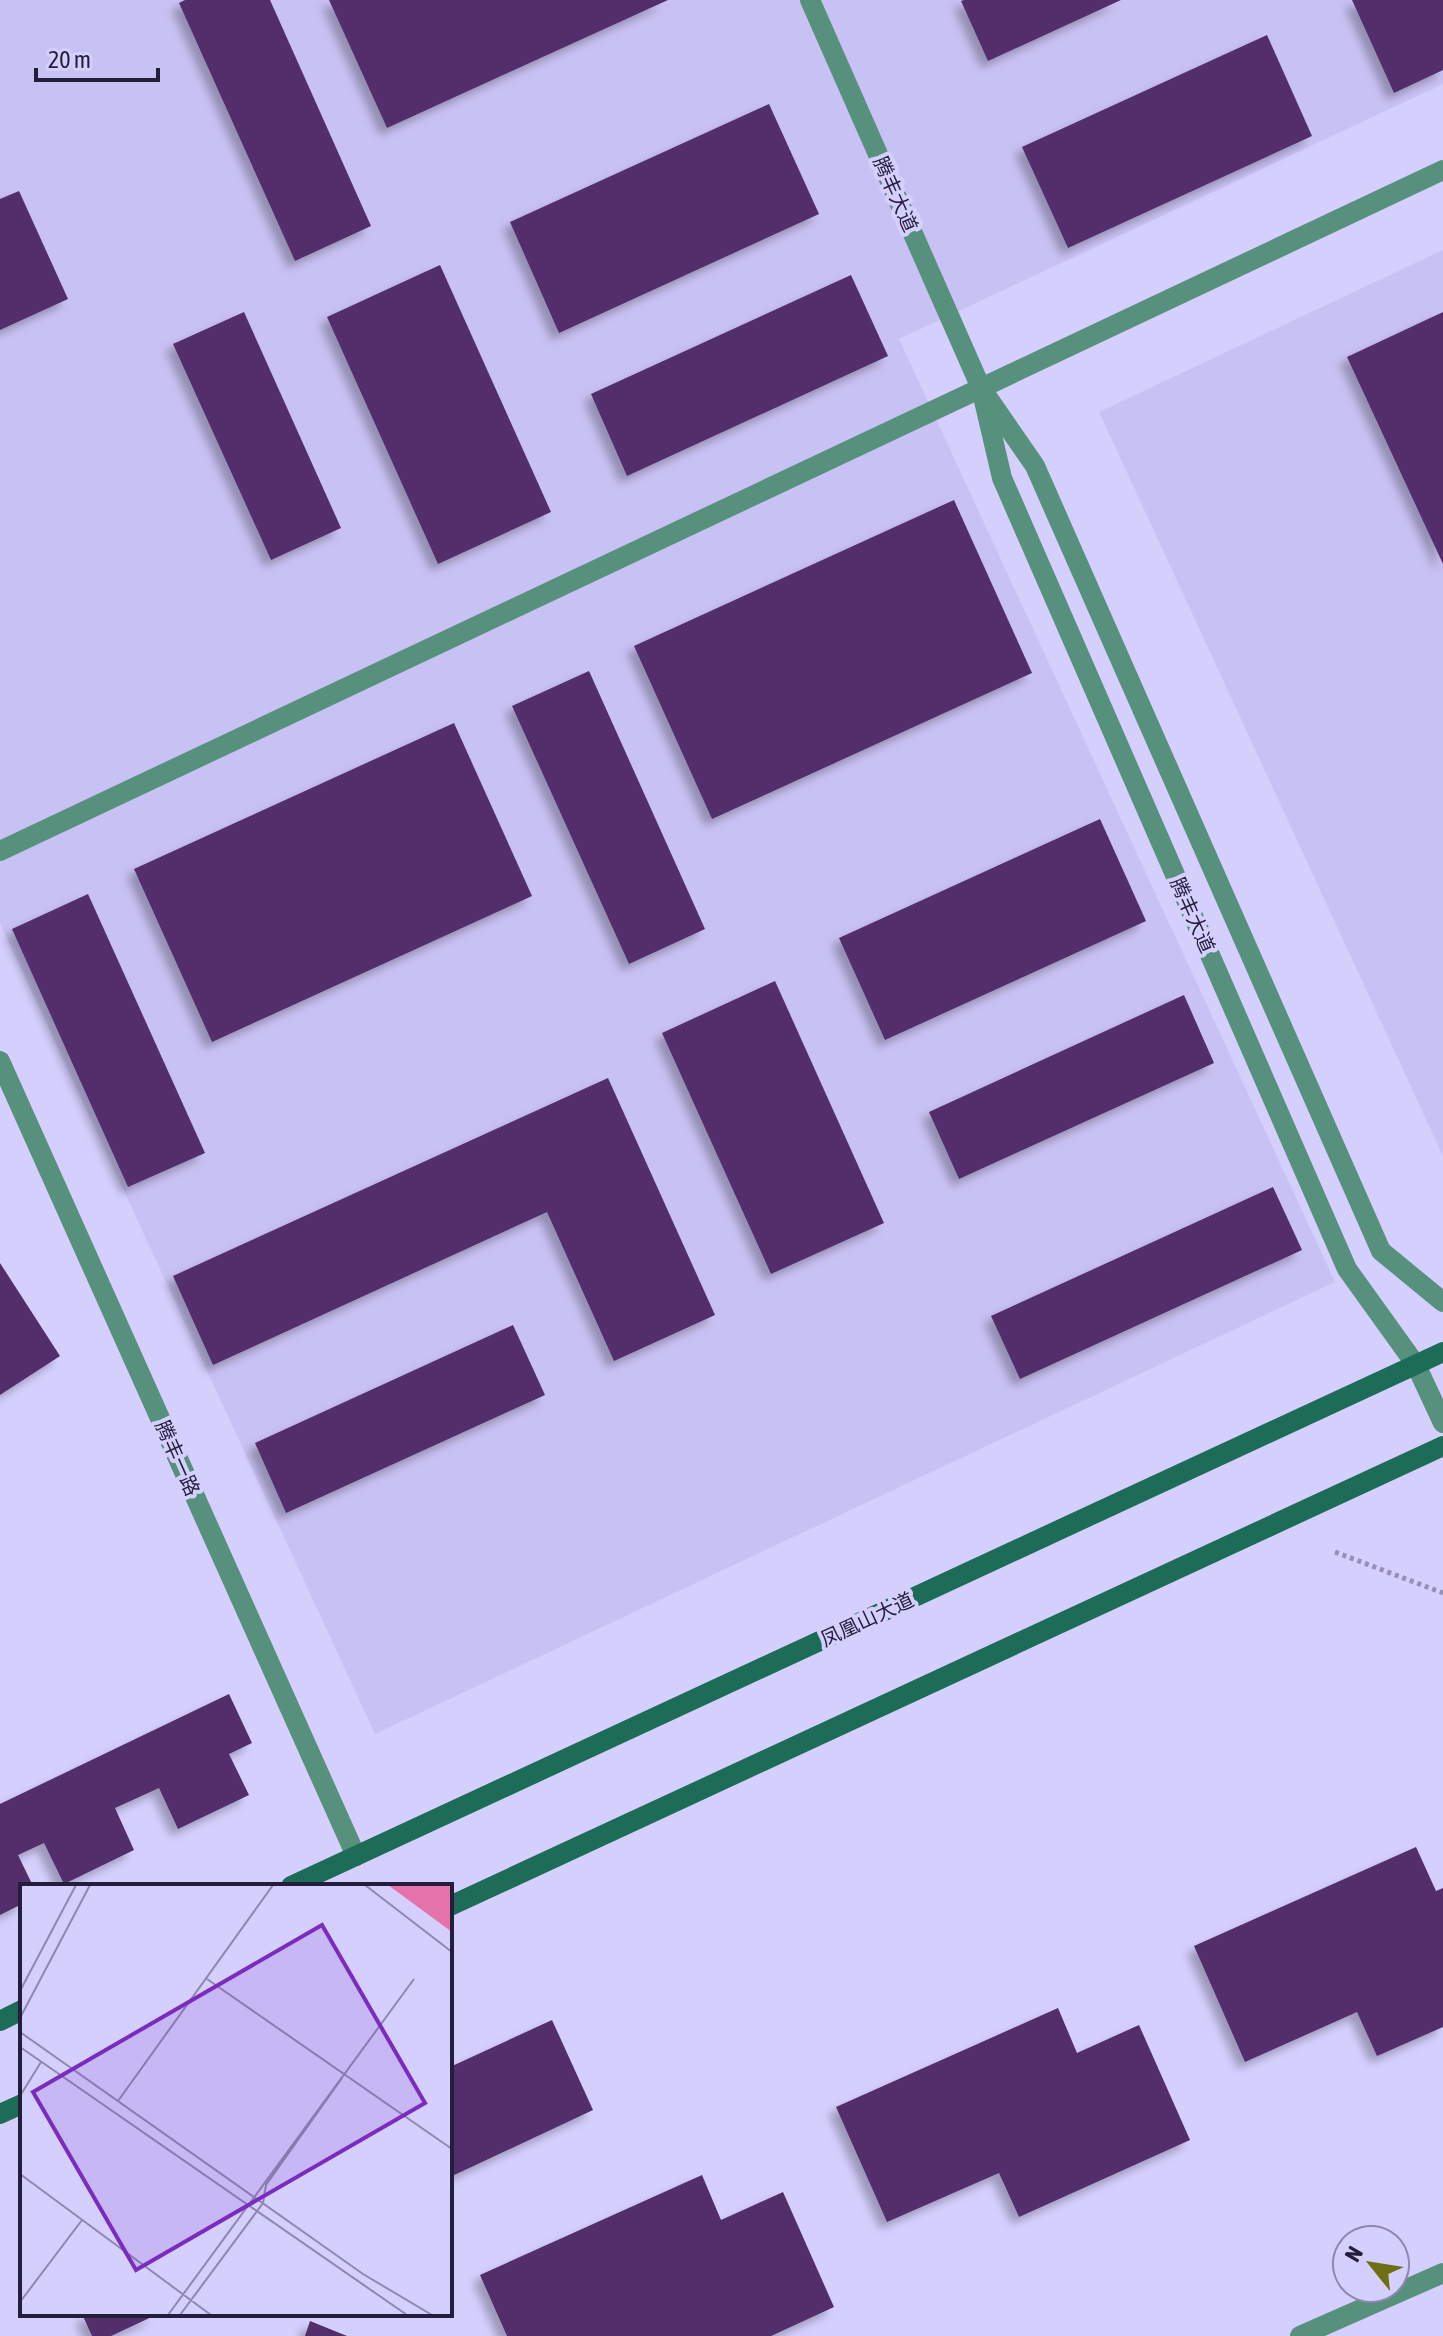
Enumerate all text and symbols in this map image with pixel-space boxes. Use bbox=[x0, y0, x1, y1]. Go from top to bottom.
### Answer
scale bar bbox=[36, 32, 158, 82]
text: 20 m bbox=[48, 46, 91, 73]
street label: 腾丰大道 bbox=[869, 153, 923, 235]
street label: 腾丰大道 bbox=[1166, 874, 1220, 956]
street label: 腾丰一路 bbox=[151, 1417, 205, 1499]
street label: 凤凰山大道 bbox=[817, 1587, 917, 1651]
inset map bbox=[20, 1884, 452, 2316]
north arrow bbox=[1331, 2224, 1411, 2304]
text: N bbox=[1339, 2242, 1368, 2266]

